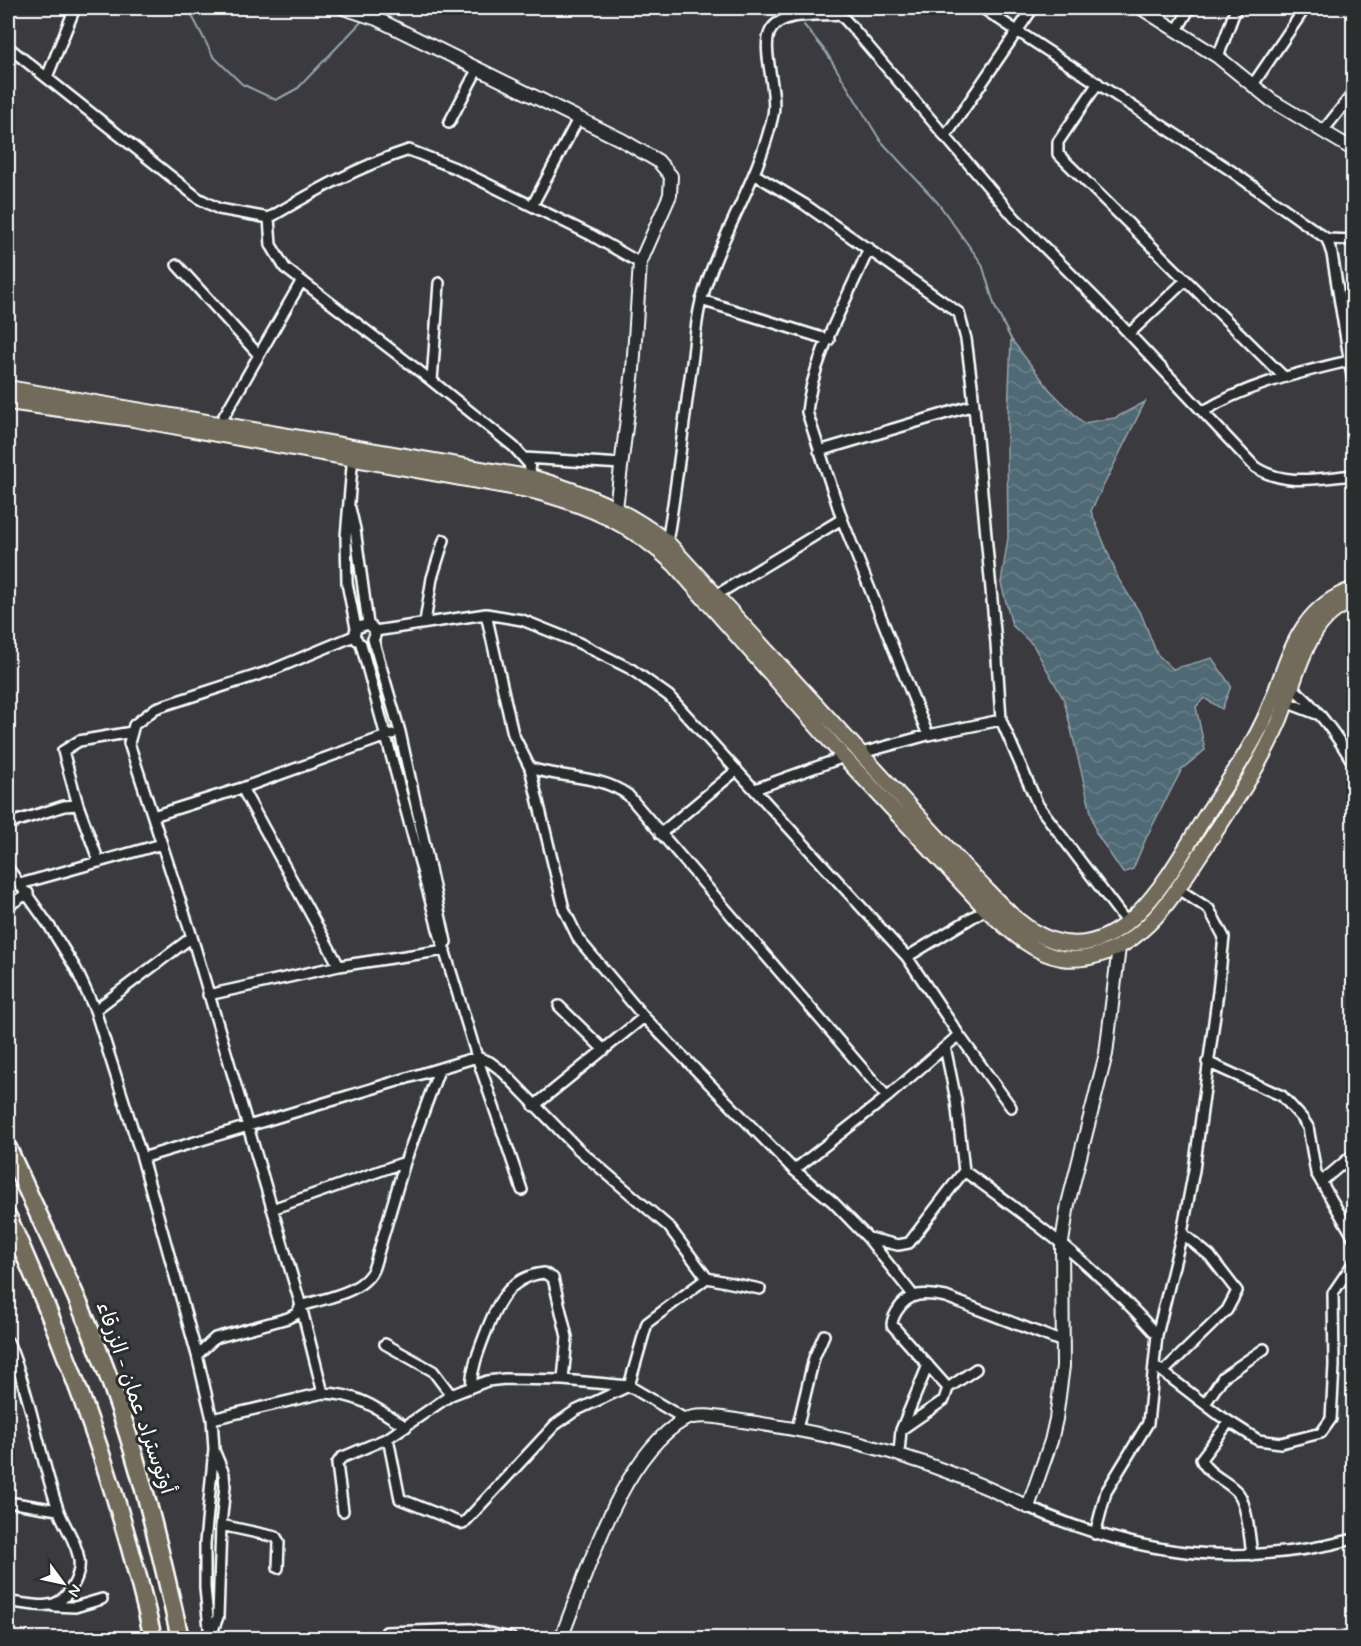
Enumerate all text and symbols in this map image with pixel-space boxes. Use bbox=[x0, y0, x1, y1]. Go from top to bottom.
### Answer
street label: أوتوستراد عمان - الزرقاء bbox=[89, 1298, 181, 1498]
north arrow bbox=[33, 1553, 93, 1613]
text: N bbox=[63, 1580, 86, 1601]

